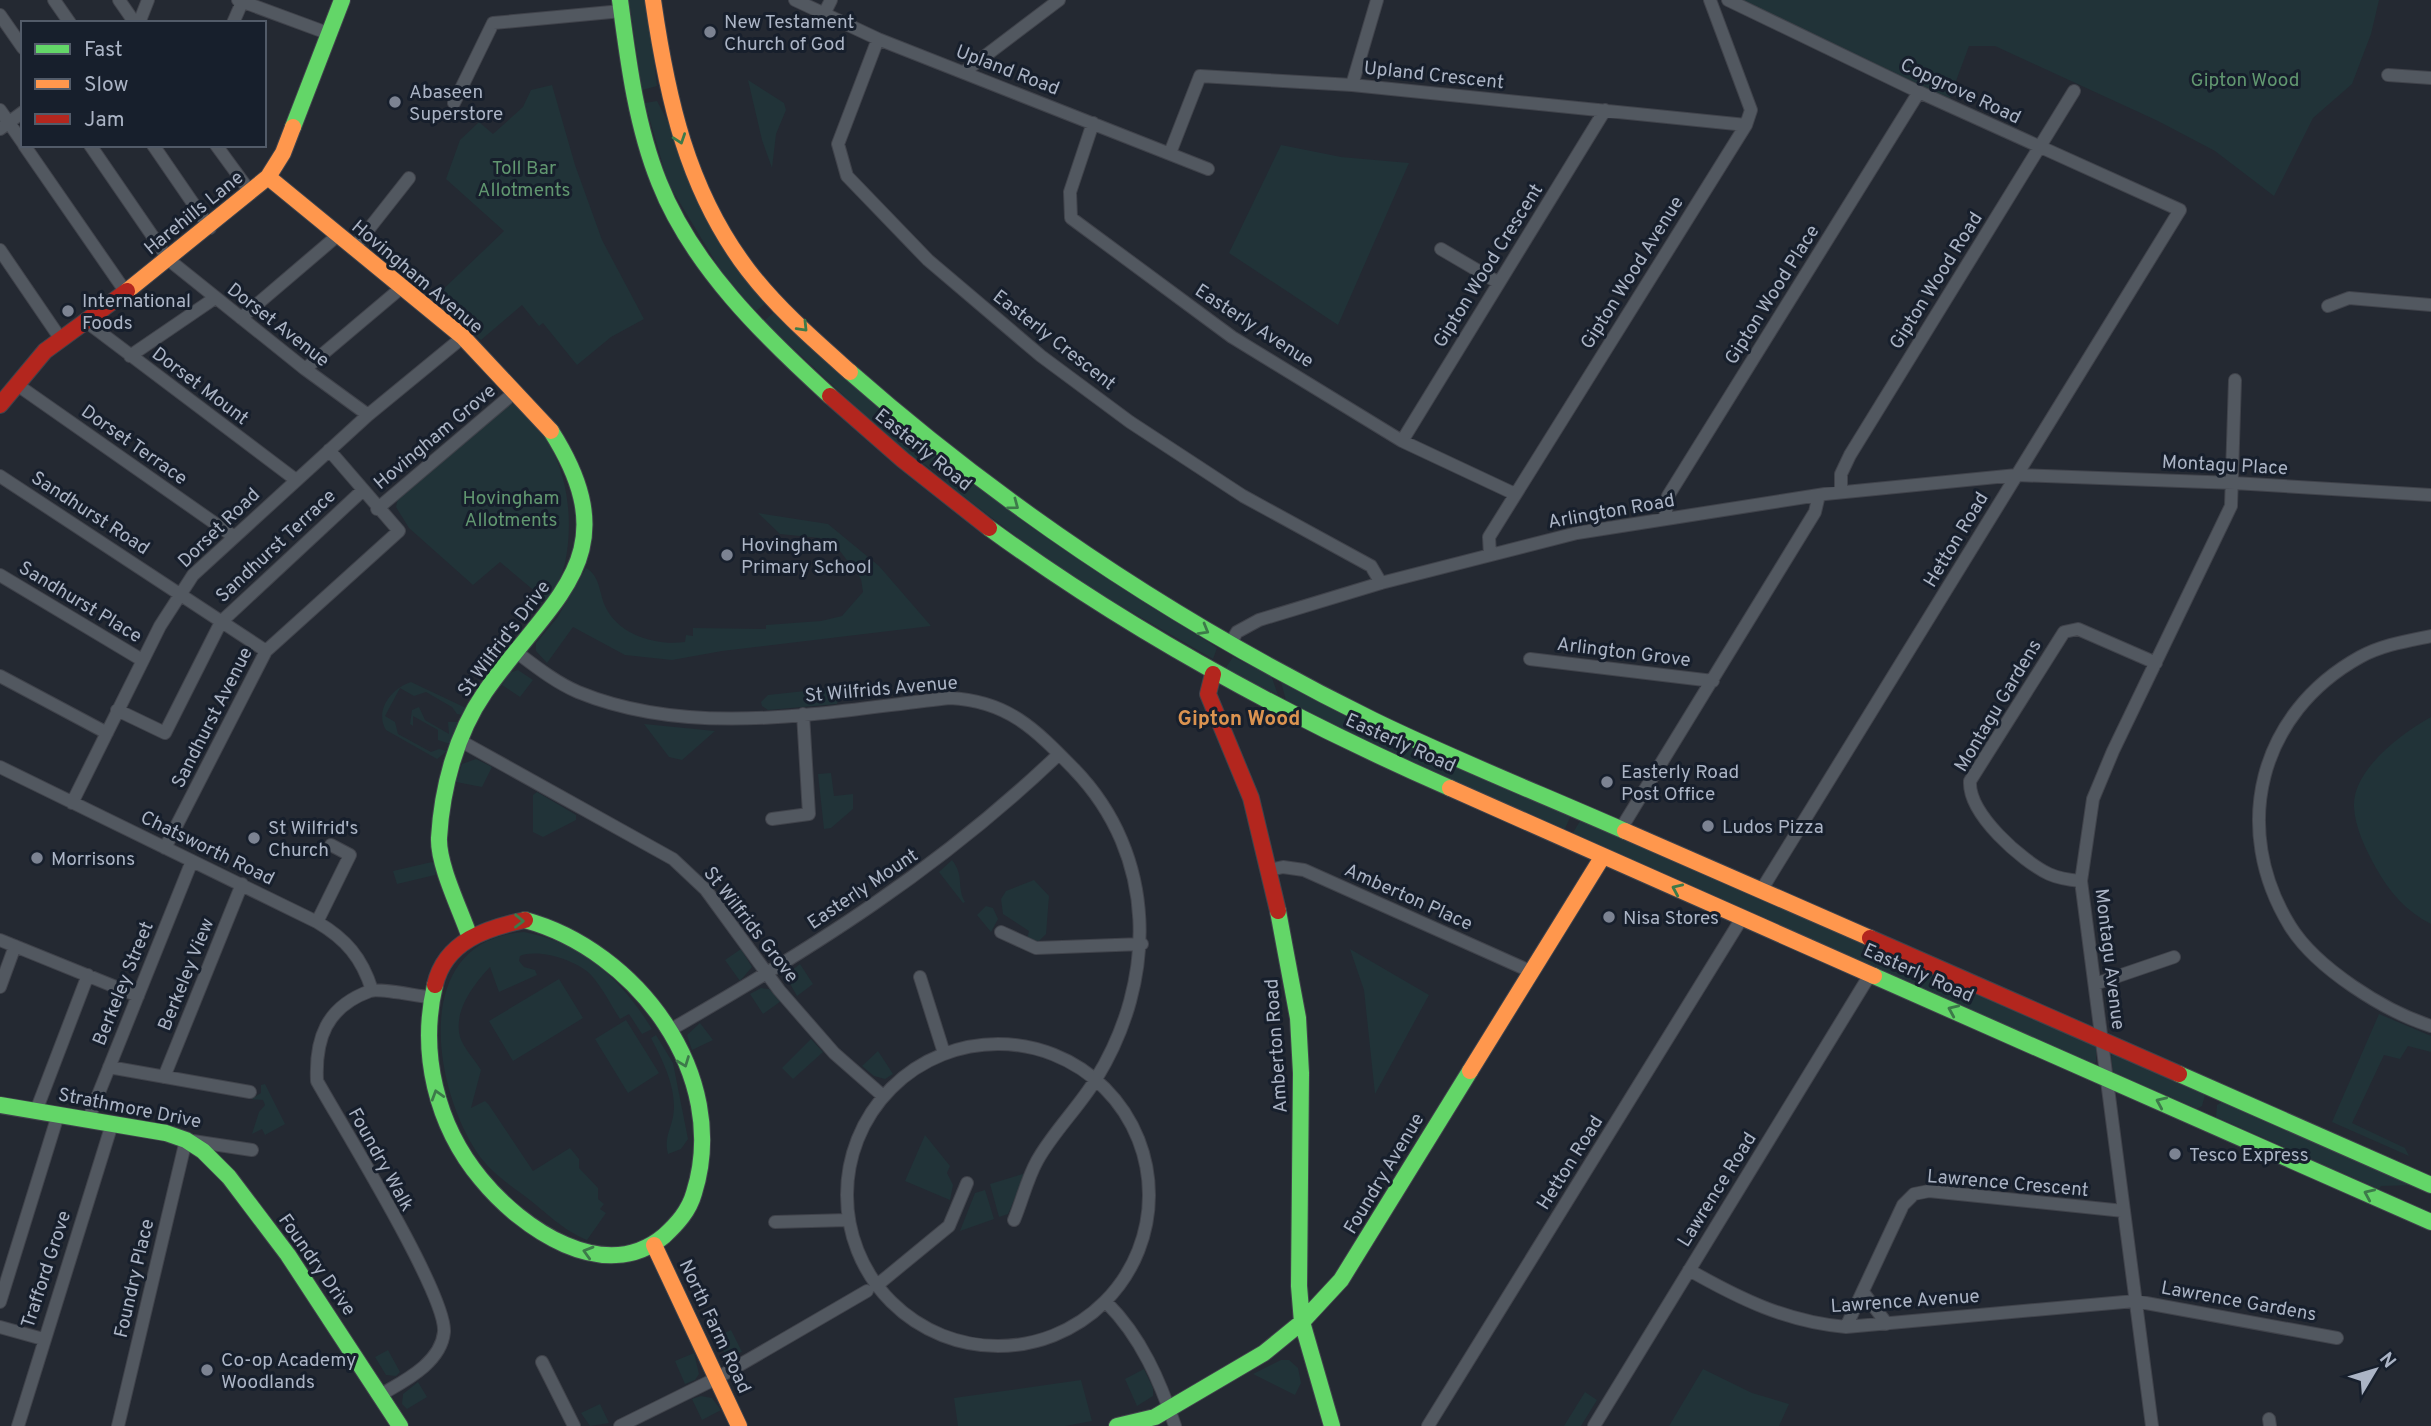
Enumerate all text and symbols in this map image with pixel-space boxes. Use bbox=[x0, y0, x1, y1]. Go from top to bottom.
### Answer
place label: New Testament Church of God bbox=[724, 11, 855, 57]
legend bbox=[21, 21, 266, 147]
marker: New Testament Church of God bbox=[702, 24, 718, 40]
text: Fast bbox=[84, 37, 123, 64]
street label: Upland Road bbox=[952, 40, 1063, 102]
street label: Copgrove Road bbox=[1896, 53, 2024, 130]
street label: Upland Crescent bbox=[1363, 57, 1505, 95]
park label: Gipton Wood bbox=[2191, 69, 2299, 93]
text: Slow bbox=[84, 72, 129, 99]
place label: Abaseen Superstore bbox=[409, 81, 503, 127]
marker: Abaseen Superstore bbox=[387, 94, 403, 110]
text: Jam bbox=[84, 107, 125, 134]
one-way arrow bbox=[672, 132, 686, 144]
park label: Toll Bar Allotments bbox=[478, 157, 570, 203]
street label: Harehills Lane bbox=[140, 166, 249, 261]
street label: Gipton Wood Crescent bbox=[1428, 180, 1549, 353]
street label: Gipton Wood Avenue bbox=[1576, 192, 1690, 354]
street label: Gipton Wood Road bbox=[1885, 208, 1989, 354]
street label: Hovingham Avenue bbox=[346, 215, 487, 340]
street label: Gipton Wood Place bbox=[1720, 221, 1825, 369]
street label: Dorset Avenue bbox=[222, 278, 334, 373]
street label: Easterly Avenue bbox=[1190, 279, 1318, 374]
street label: Easterly Crescent bbox=[987, 285, 1120, 396]
place label: International Foods bbox=[82, 290, 191, 336]
marker: International Foods bbox=[60, 303, 76, 319]
one-way arrow bbox=[794, 319, 807, 332]
street label: Dorset Mount bbox=[147, 342, 253, 431]
street label: Hovingham Grove bbox=[369, 379, 501, 496]
street label: Dorset Terrace bbox=[76, 400, 192, 491]
street label: Easterly Road bbox=[869, 404, 976, 497]
street label: Montagu Place bbox=[2161, 451, 2289, 481]
street label: Sandhurst Road bbox=[26, 466, 154, 561]
street label: Dorset Road bbox=[173, 483, 265, 573]
street label: Sandhurst Terrace bbox=[211, 485, 342, 608]
park label: Hovingham Allotments bbox=[462, 487, 560, 533]
street label: Hetton Road bbox=[1919, 488, 1995, 592]
street label: Arlington Road bbox=[1546, 489, 1677, 535]
one-way arrow bbox=[1006, 496, 1019, 509]
place label: Hovingham Primary School bbox=[741, 534, 872, 580]
marker: Hovingham Primary School bbox=[719, 547, 735, 563]
street label: Sandhurst Place bbox=[14, 557, 146, 649]
street label: St Wilfrid's Drive bbox=[453, 576, 556, 702]
one-way arrow bbox=[1196, 621, 1209, 634]
street label: Arlington Grove bbox=[1555, 633, 1692, 673]
street label: Montagu Gardens bbox=[1950, 635, 2048, 777]
street label: Sandhurst Avenue bbox=[167, 643, 259, 792]
street label: St Wilfrids Avenue bbox=[804, 671, 959, 709]
district label: Gipton Wood bbox=[1178, 706, 1300, 733]
street label: Easterly Road bbox=[1341, 709, 1459, 779]
place label: Easterly Road Post Office bbox=[1621, 761, 1739, 807]
marker: Easterly Road Post Office bbox=[1599, 774, 1615, 790]
street label: Chatsworth Road bbox=[136, 806, 278, 892]
place label: Ludos Pizza bbox=[1722, 816, 1824, 840]
place label: St Wilfrid's Church bbox=[268, 817, 358, 863]
marker: Ludos Pizza bbox=[1700, 818, 1716, 834]
marker: St Wilfrid's Church bbox=[246, 830, 262, 846]
street label: Easterly Mount bbox=[803, 844, 923, 936]
place label: Morrisons bbox=[51, 848, 135, 872]
marker: Morrisons bbox=[29, 850, 45, 866]
street label: Amberton Place bbox=[1340, 859, 1476, 937]
street label: St Wilfrids Grove bbox=[698, 862, 803, 988]
one-way arrow bbox=[1672, 883, 1684, 897]
street label: Montagu Avenue bbox=[2088, 887, 2130, 1031]
place label: Nisa Stores bbox=[1623, 907, 1719, 931]
marker: Nisa Stores bbox=[1601, 909, 1617, 925]
one-way arrow bbox=[514, 914, 525, 929]
street label: Berkeley View bbox=[153, 915, 220, 1035]
street label: Berkeley Street bbox=[88, 918, 160, 1049]
street label: Easterly Road bbox=[1859, 939, 1977, 1009]
street label: Amberton Road bbox=[1260, 978, 1294, 1114]
one-way arrow bbox=[1948, 1004, 1960, 1018]
one-way arrow bbox=[675, 1055, 689, 1067]
street label: Strathmore Drive bbox=[56, 1083, 203, 1135]
one-way arrow bbox=[431, 1089, 445, 1102]
one-way arrow bbox=[2155, 1096, 2168, 1110]
street label: Foundry Walk bbox=[342, 1104, 419, 1216]
street label: Foundry Avenue bbox=[1339, 1109, 1430, 1239]
street label: Hetton Road bbox=[1532, 1111, 1609, 1215]
street label: Lawrence Road bbox=[1673, 1128, 1762, 1252]
place label: Tesco Express bbox=[2189, 1144, 2309, 1168]
marker: Tesco Express bbox=[2167, 1146, 2183, 1162]
street label: Lawrence Crescent bbox=[1926, 1165, 2090, 1203]
one-way arrow bbox=[2364, 1188, 2376, 1202]
street label: Trafford Grove bbox=[17, 1208, 77, 1331]
street label: Foundry Drive bbox=[272, 1209, 360, 1321]
street label: Foundry Place bbox=[110, 1217, 160, 1340]
one-way arrow bbox=[583, 1246, 595, 1261]
street label: North Farm Road bbox=[673, 1256, 756, 1398]
street label: Lawrence Gardens bbox=[2159, 1276, 2318, 1327]
street label: Lawrence Avenue bbox=[1830, 1285, 1981, 1319]
north arrow bbox=[2340, 1335, 2410, 1405]
text: N bbox=[2373, 1348, 2400, 1374]
place label: Co-op Academy Woodlands bbox=[221, 1349, 356, 1395]
marker: Co-op Academy Woodlands bbox=[199, 1362, 215, 1378]

